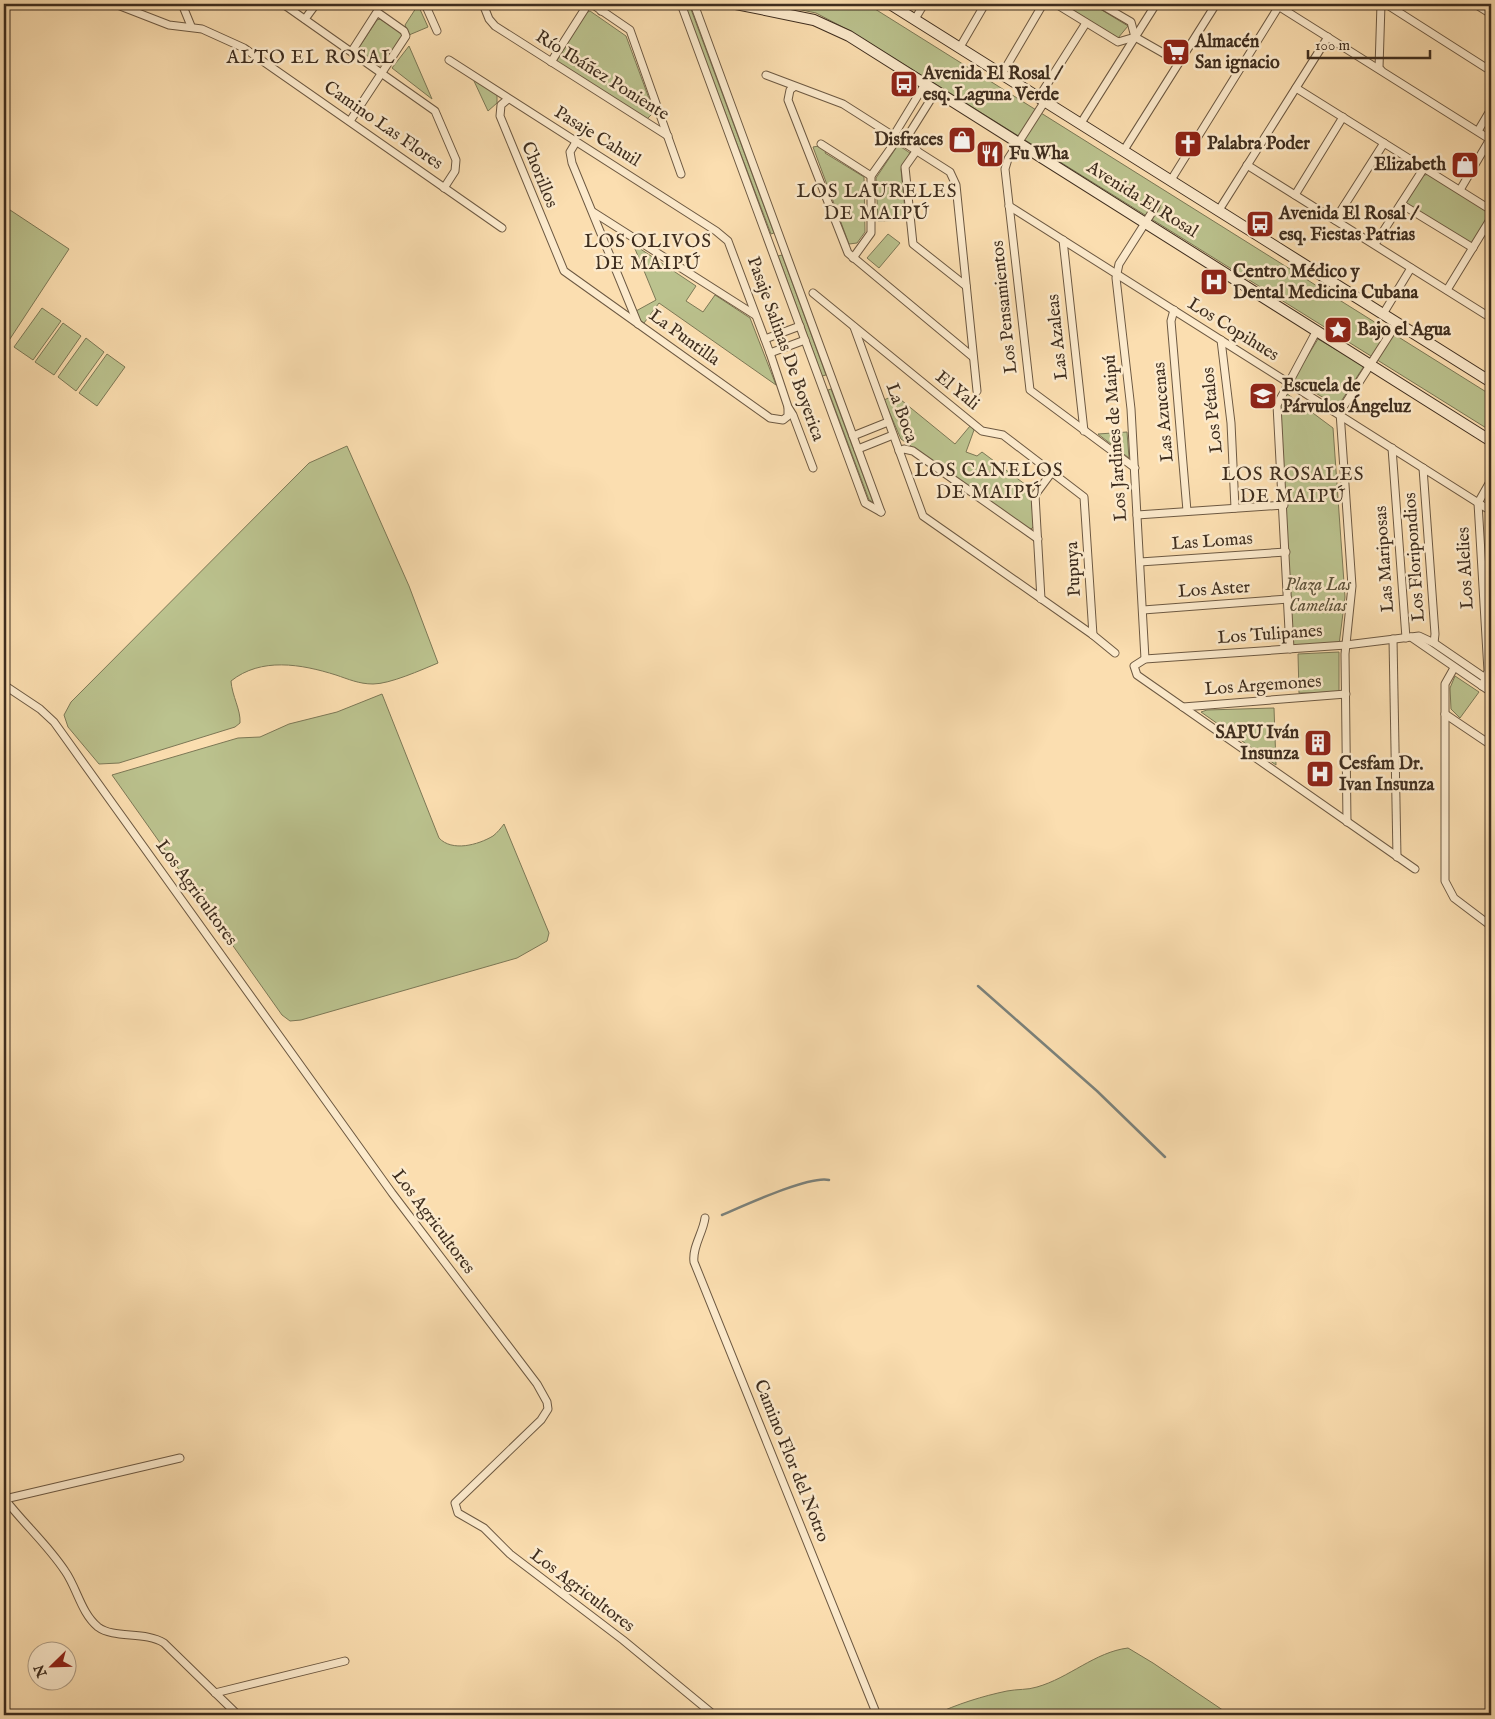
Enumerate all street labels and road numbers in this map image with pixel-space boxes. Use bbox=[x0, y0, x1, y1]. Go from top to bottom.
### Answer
street label: Río Ibáñez Poniente bbox=[531, 26, 673, 126]
street label: Camino Las Flores bbox=[319, 76, 447, 176]
street label: Pasaje Cahuil bbox=[549, 101, 645, 173]
street label: Chorillos bbox=[515, 139, 563, 211]
street label: Avenida El Rosal bbox=[1081, 156, 1202, 244]
street label: Los Pensamientos bbox=[987, 239, 1023, 375]
street label: Pasaje Salinas De Boyerica bbox=[741, 253, 829, 445]
street label: Las Azaleas bbox=[1042, 293, 1074, 381]
street label: Los Copihues bbox=[1183, 293, 1283, 367]
street label: La Puntilla bbox=[644, 304, 724, 372]
street label: Los Jardines de Maipú bbox=[1099, 354, 1133, 522]
street label: Las Azucenas bbox=[1148, 361, 1180, 463]
street label: El Yali bbox=[930, 366, 984, 416]
street label: Los Pétalos bbox=[1197, 366, 1229, 454]
street label: La Boca bbox=[880, 380, 922, 446]
street label: Los Floripondios bbox=[1399, 492, 1431, 622]
street label: Las Mariposas bbox=[1370, 505, 1400, 613]
street label: Los Alelies bbox=[1452, 526, 1480, 610]
street label: Las Lomas bbox=[1171, 528, 1253, 556]
street label: Pupuya bbox=[1061, 541, 1087, 597]
street label: Los Aster bbox=[1177, 576, 1251, 604]
street label: Los Tulipanes bbox=[1217, 620, 1323, 650]
street label: Los Argemones bbox=[1204, 670, 1322, 702]
street label: Los Agricultores bbox=[150, 836, 242, 950]
street label: Los Agricultores bbox=[386, 1165, 480, 1279]
street label: Camino Flor del Notro bbox=[748, 1376, 834, 1546]
street label: Los Agricultores bbox=[525, 1544, 639, 1638]

